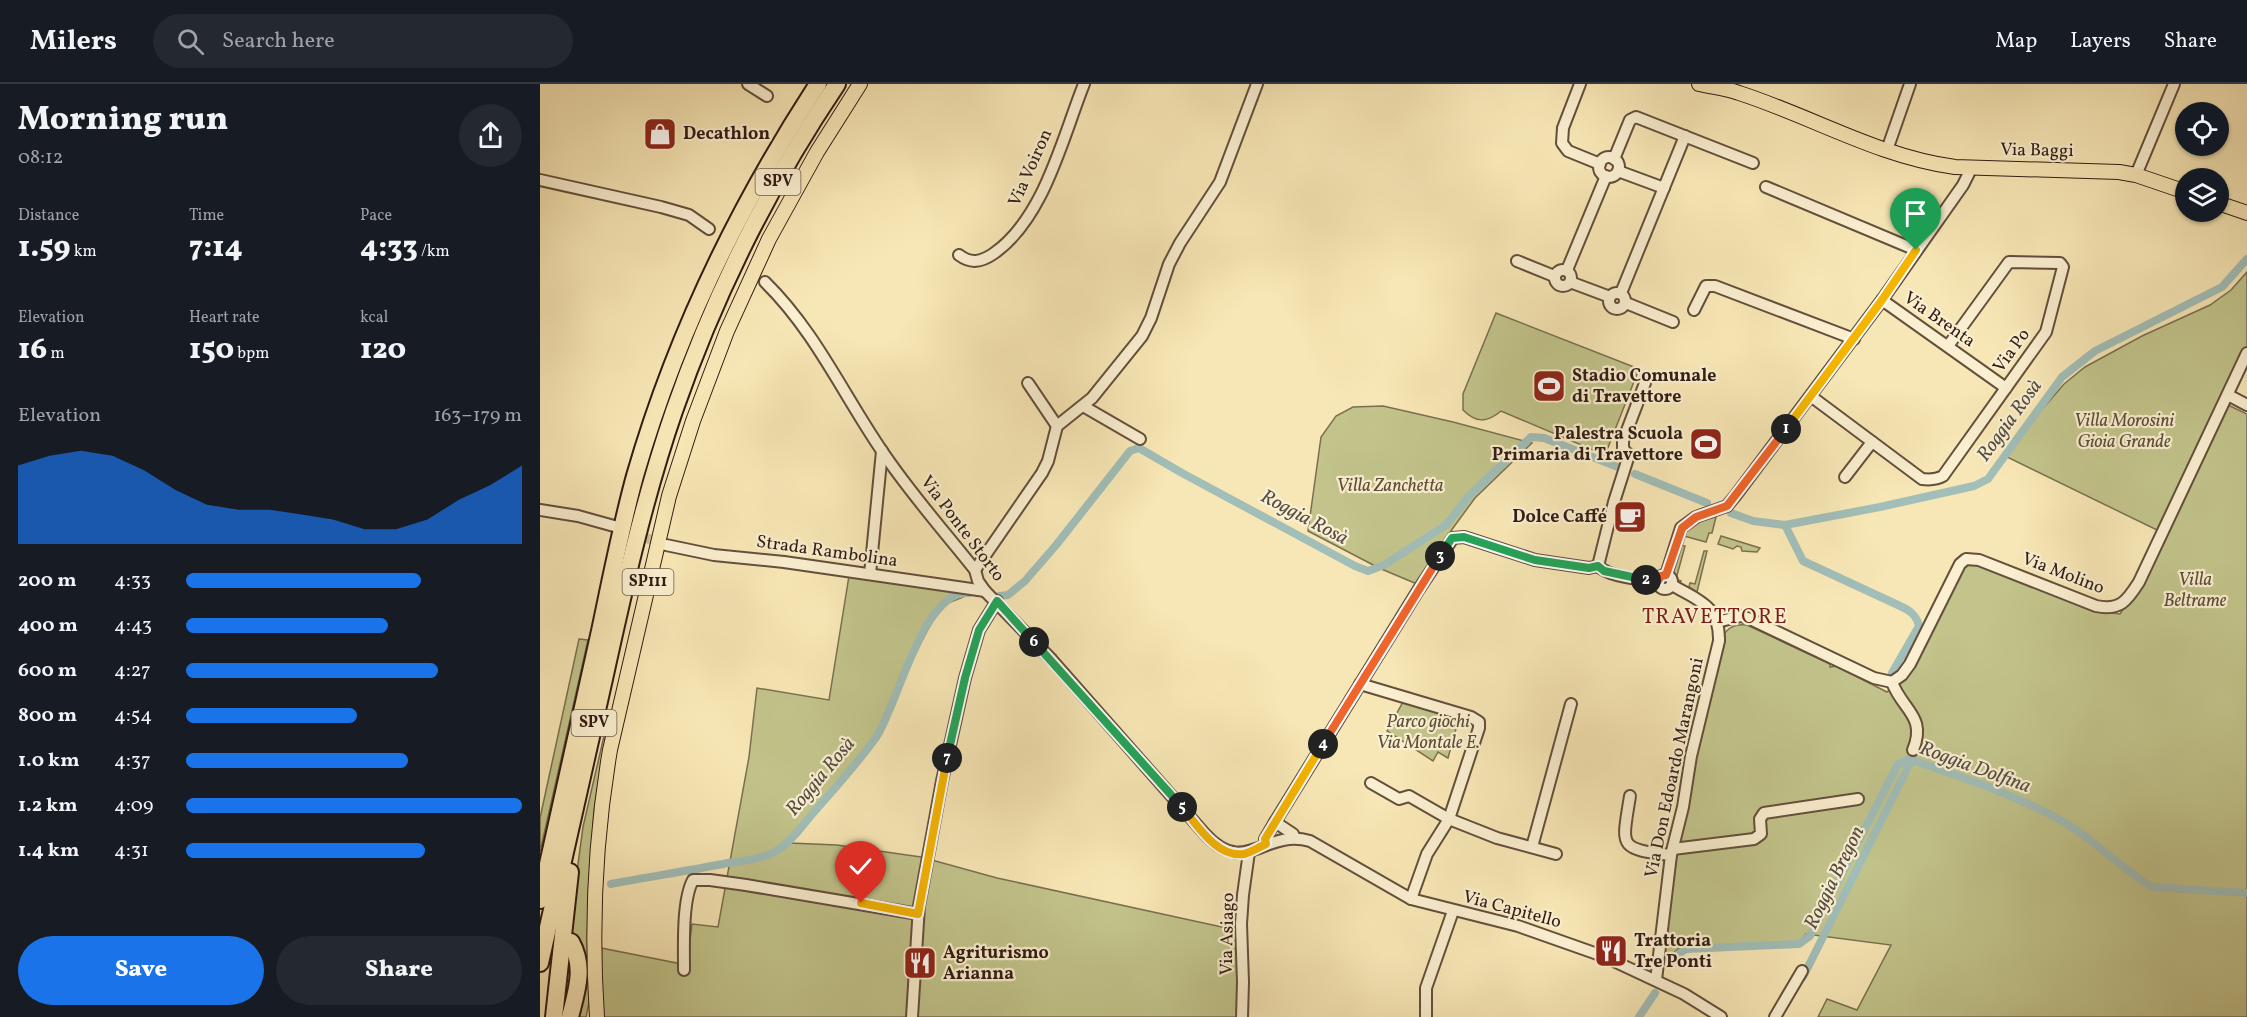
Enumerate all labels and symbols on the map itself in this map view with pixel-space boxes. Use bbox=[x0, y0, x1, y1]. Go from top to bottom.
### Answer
shop icon: Decathlon bbox=[642, 116, 678, 152]
place label: Decathlon bbox=[683, 122, 770, 147]
street label: Via Voiron bbox=[1003, 125, 1059, 211]
street label: Via Baggi bbox=[2000, 138, 2074, 164]
road number: SPV bbox=[756, 169, 800, 195]
pin bbox=[1890, 188, 1941, 250]
street label: Via Brenta bbox=[1898, 286, 1980, 354]
street label: Via Po bbox=[1987, 324, 2037, 378]
place label: Stadio Comunale di Travettore bbox=[1572, 364, 1716, 410]
sports icon: Stadio Comunale di Travettore bbox=[1531, 368, 1567, 404]
water label: Roggia Rosà bbox=[1971, 374, 2049, 468]
park label: Villa Morosini Gioia Grande bbox=[2074, 409, 2175, 455]
pin: 1 bbox=[1771, 414, 1801, 444]
place label: Palestra Scuola Primaria di Travettore bbox=[1492, 422, 1683, 468]
sports icon: Palestra Scuola Primaria di Travettore bbox=[1688, 426, 1724, 462]
street label: Via Ponte Storto bbox=[914, 471, 1010, 587]
park label: Villa Zanchetta bbox=[1337, 474, 1443, 499]
water label: Roggia Rosà bbox=[1255, 483, 1353, 553]
cafe icon: Dolce Caffé bbox=[1612, 499, 1648, 535]
place label: Dolce Caffé bbox=[1512, 505, 1607, 530]
street label: Strada Rambolina bbox=[755, 530, 899, 574]
pin: 3 bbox=[1425, 541, 1455, 571]
street label: Via Molino bbox=[2018, 547, 2108, 601]
pin: 2 bbox=[1631, 565, 1661, 595]
park label: Villa Beltrame bbox=[2164, 568, 2227, 614]
road number: SP111 bbox=[622, 569, 674, 595]
district label: TRAVETTORE bbox=[1642, 603, 1788, 632]
pin: 6 bbox=[1019, 627, 1049, 657]
street label: Via Don Edoardo Marangoni bbox=[1639, 655, 1711, 881]
road number: SPV bbox=[572, 710, 616, 736]
park label: Parco giochi Via Montale E. bbox=[1376, 710, 1480, 756]
pin: 4 bbox=[1308, 729, 1338, 759]
water label: Roggia Rosà bbox=[780, 731, 862, 823]
water label: Roggia Dolfina bbox=[1916, 735, 2034, 801]
pin: 7 bbox=[932, 743, 962, 773]
pin: 5 bbox=[1167, 792, 1197, 822]
water label: Roggia Bregon bbox=[1798, 822, 1872, 934]
pin bbox=[835, 841, 886, 903]
street label: Via Capitello bbox=[1460, 885, 1564, 935]
street label: Via Asiago bbox=[1215, 892, 1241, 976]
place label: Trattoria Tre Ponti bbox=[1634, 929, 1712, 975]
restaurant icon: Trattoria Tre Ponti bbox=[1593, 933, 1629, 969]
place label: Agriturismo Arianna bbox=[943, 941, 1049, 987]
restaurant icon: Agriturismo Arianna bbox=[902, 945, 938, 981]

